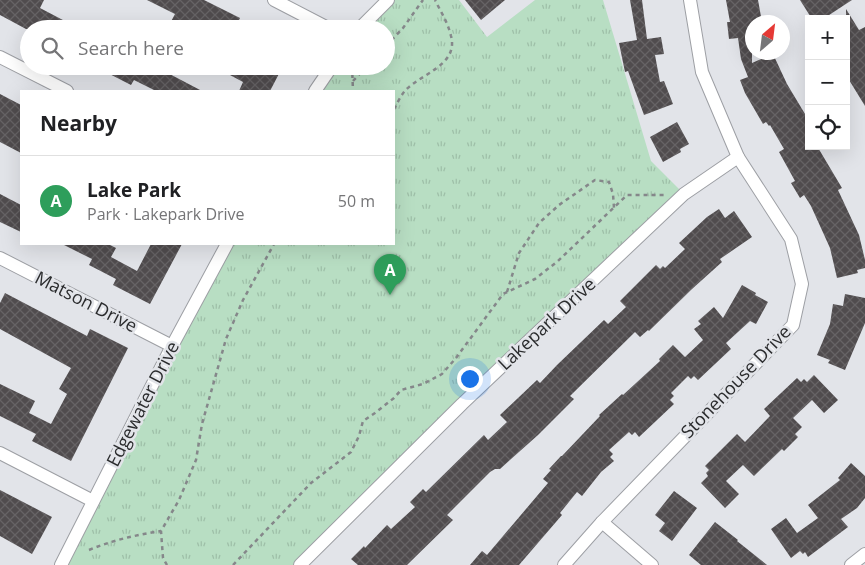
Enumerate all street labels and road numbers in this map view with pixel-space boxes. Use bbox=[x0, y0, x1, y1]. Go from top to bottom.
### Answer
street label: Matson Drive bbox=[31, 265, 142, 337]
street label: Lakepark Drive bbox=[492, 272, 600, 375]
street label: Stonehouse Drive bbox=[675, 320, 796, 443]
street label: Edgewater Drive bbox=[100, 337, 184, 470]

